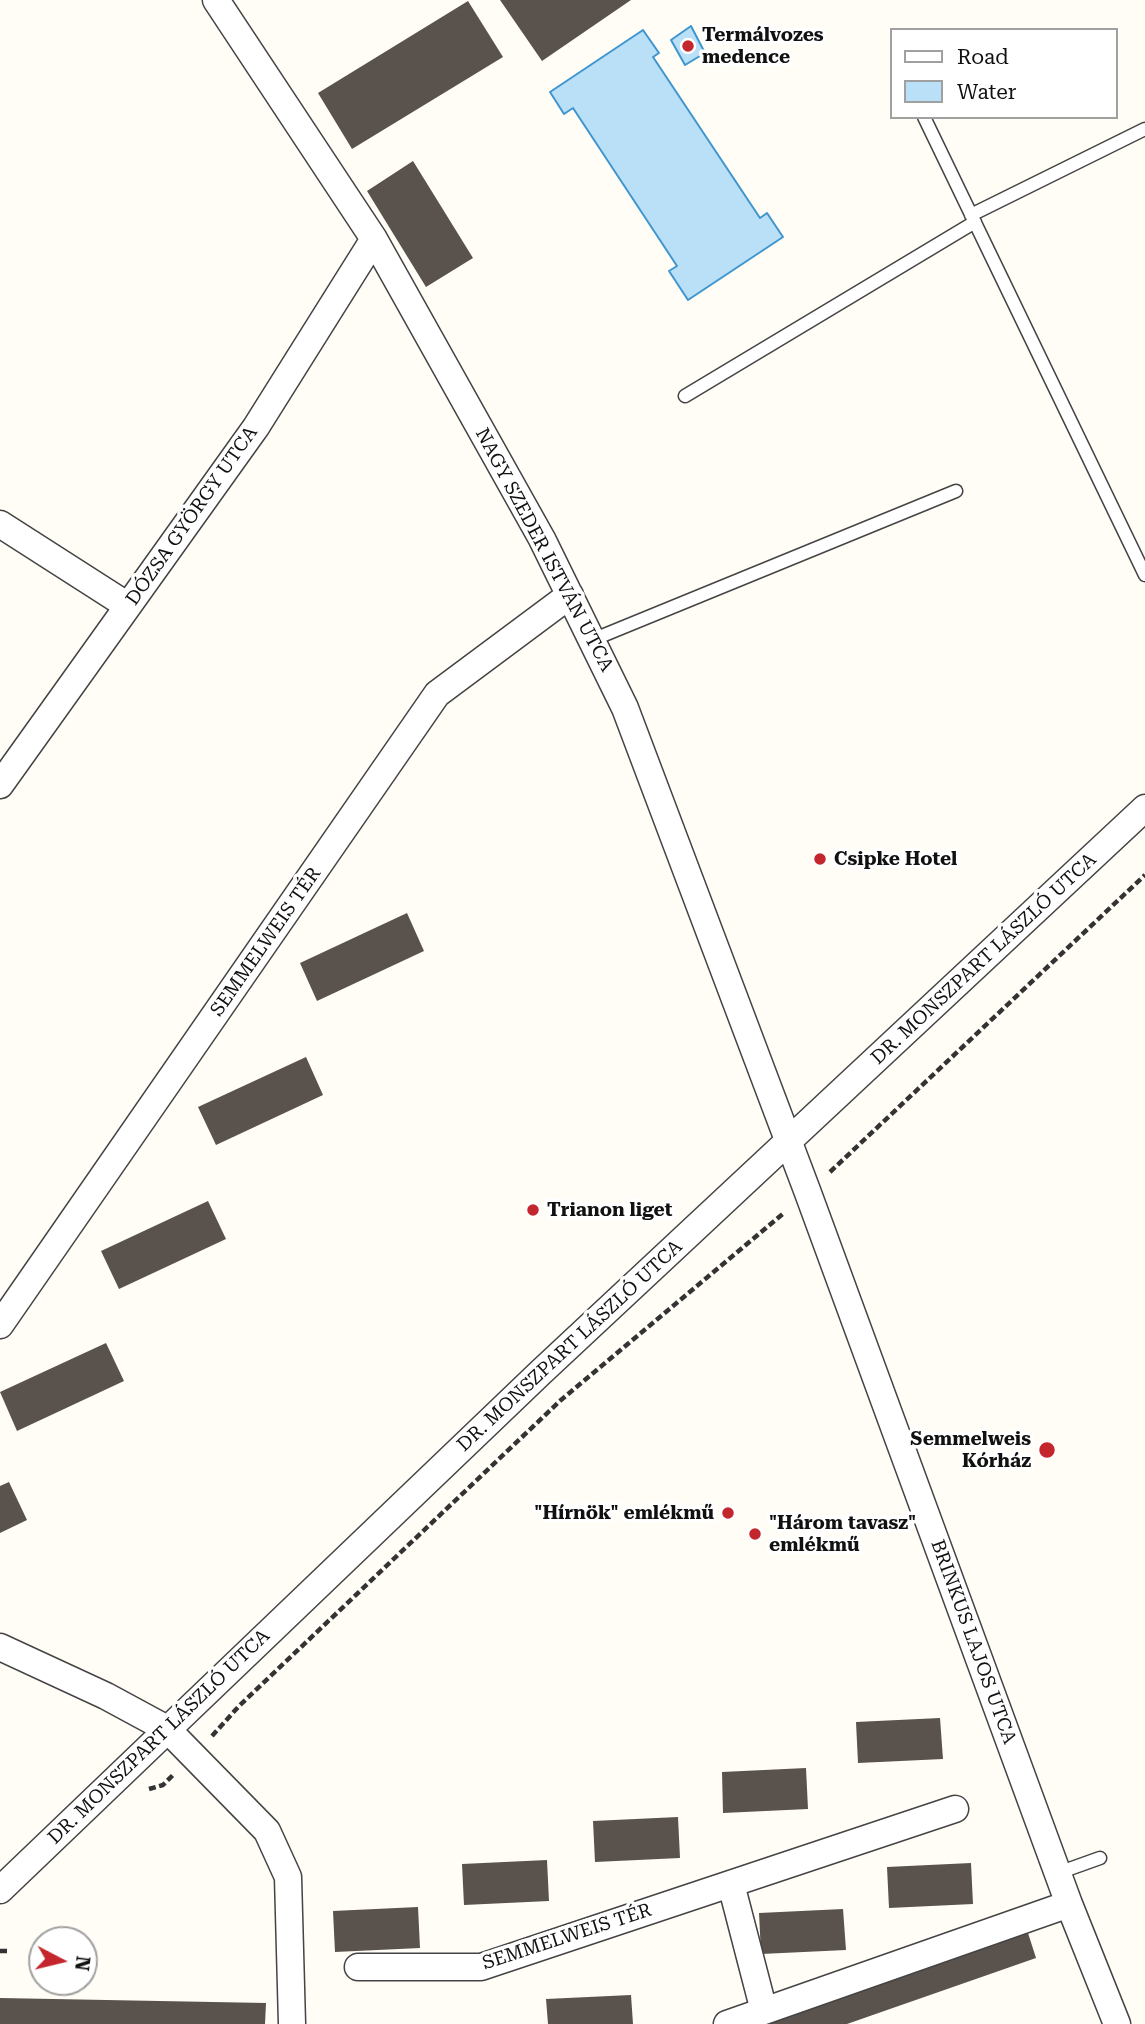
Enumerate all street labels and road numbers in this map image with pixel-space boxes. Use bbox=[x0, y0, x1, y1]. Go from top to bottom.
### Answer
street label: DÓZSA GYÖRGY UTCA bbox=[121, 422, 263, 610]
street label: NAGY SZEDER ISTVÁN UTCA bbox=[470, 424, 618, 676]
street label: DR. MONSZPART LÁSZLÓ UTCA bbox=[867, 849, 1101, 1069]
street label: SEMMELWEIS TÉR bbox=[206, 863, 326, 1021]
street label: DR. MONSZPART LÁSZLÓ UTCA bbox=[453, 1236, 687, 1456]
street label: BRINKUS LAJOS UTCA bbox=[925, 1537, 1021, 1747]
street label: DR. MONSZPART LÁSZLÓ UTCA bbox=[43, 1625, 275, 1849]
street label: SEMMELWEIS TÉR bbox=[479, 1899, 655, 1975]

